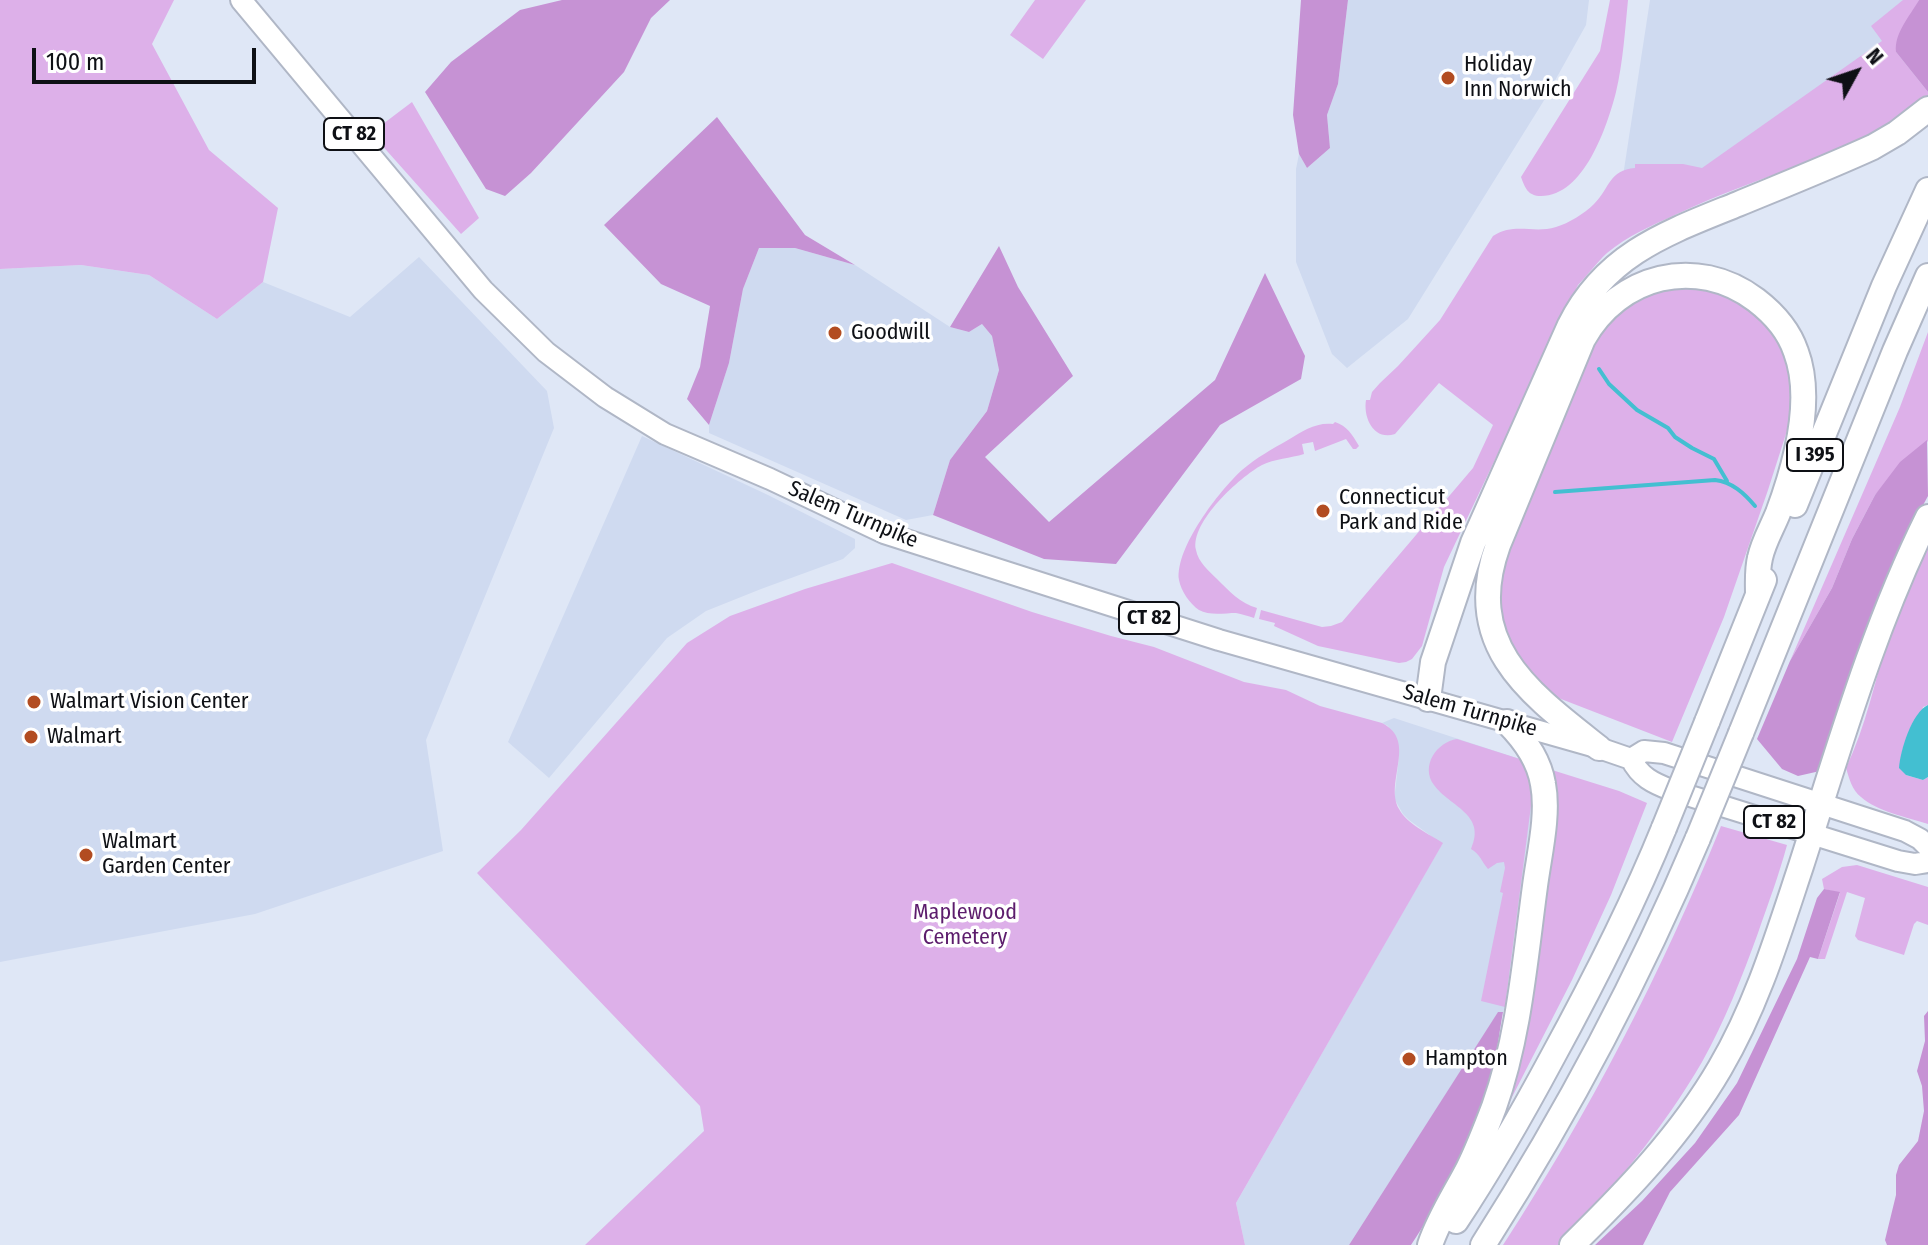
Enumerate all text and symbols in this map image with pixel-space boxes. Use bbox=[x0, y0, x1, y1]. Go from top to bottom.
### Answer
scale bar bbox=[36, 32, 260, 82]
north arrow bbox=[1816, 32, 1896, 112]
text: N bbox=[1860, 43, 1889, 70]
text: 100 m bbox=[46, 48, 104, 76]
place label: Holiday Inn Norwich bbox=[1464, 52, 1572, 104]
marker: Holiday Inn Norwich bbox=[1439, 69, 1457, 87]
road number: CT 82 bbox=[324, 118, 384, 150]
place label: Goodwill bbox=[851, 320, 930, 346]
marker: Goodwill bbox=[826, 324, 844, 342]
road number: I 395 bbox=[1787, 439, 1843, 471]
street label: Salem Turnpike bbox=[784, 476, 922, 554]
place label: Connecticut Park and Ride bbox=[1339, 485, 1463, 536]
marker: Connecticut Park and Ride bbox=[1314, 502, 1332, 520]
road number: CT 82 bbox=[1119, 602, 1179, 634]
street label: Salem Turnpike bbox=[1400, 679, 1540, 743]
place label: Walmart Vision Center bbox=[50, 689, 249, 715]
marker: Walmart Vision Center bbox=[25, 693, 43, 711]
place label: Walmart bbox=[47, 724, 122, 750]
marker: Walmart bbox=[22, 728, 40, 746]
road number: CT 82 bbox=[1744, 806, 1804, 838]
place label: Walmart Garden Center bbox=[102, 829, 230, 880]
marker: Walmart Garden Center bbox=[77, 846, 95, 864]
park label: Maplewood Cemetery bbox=[913, 900, 1017, 952]
place label: Hampton bbox=[1425, 1046, 1508, 1072]
marker: Hampton bbox=[1400, 1050, 1418, 1068]

